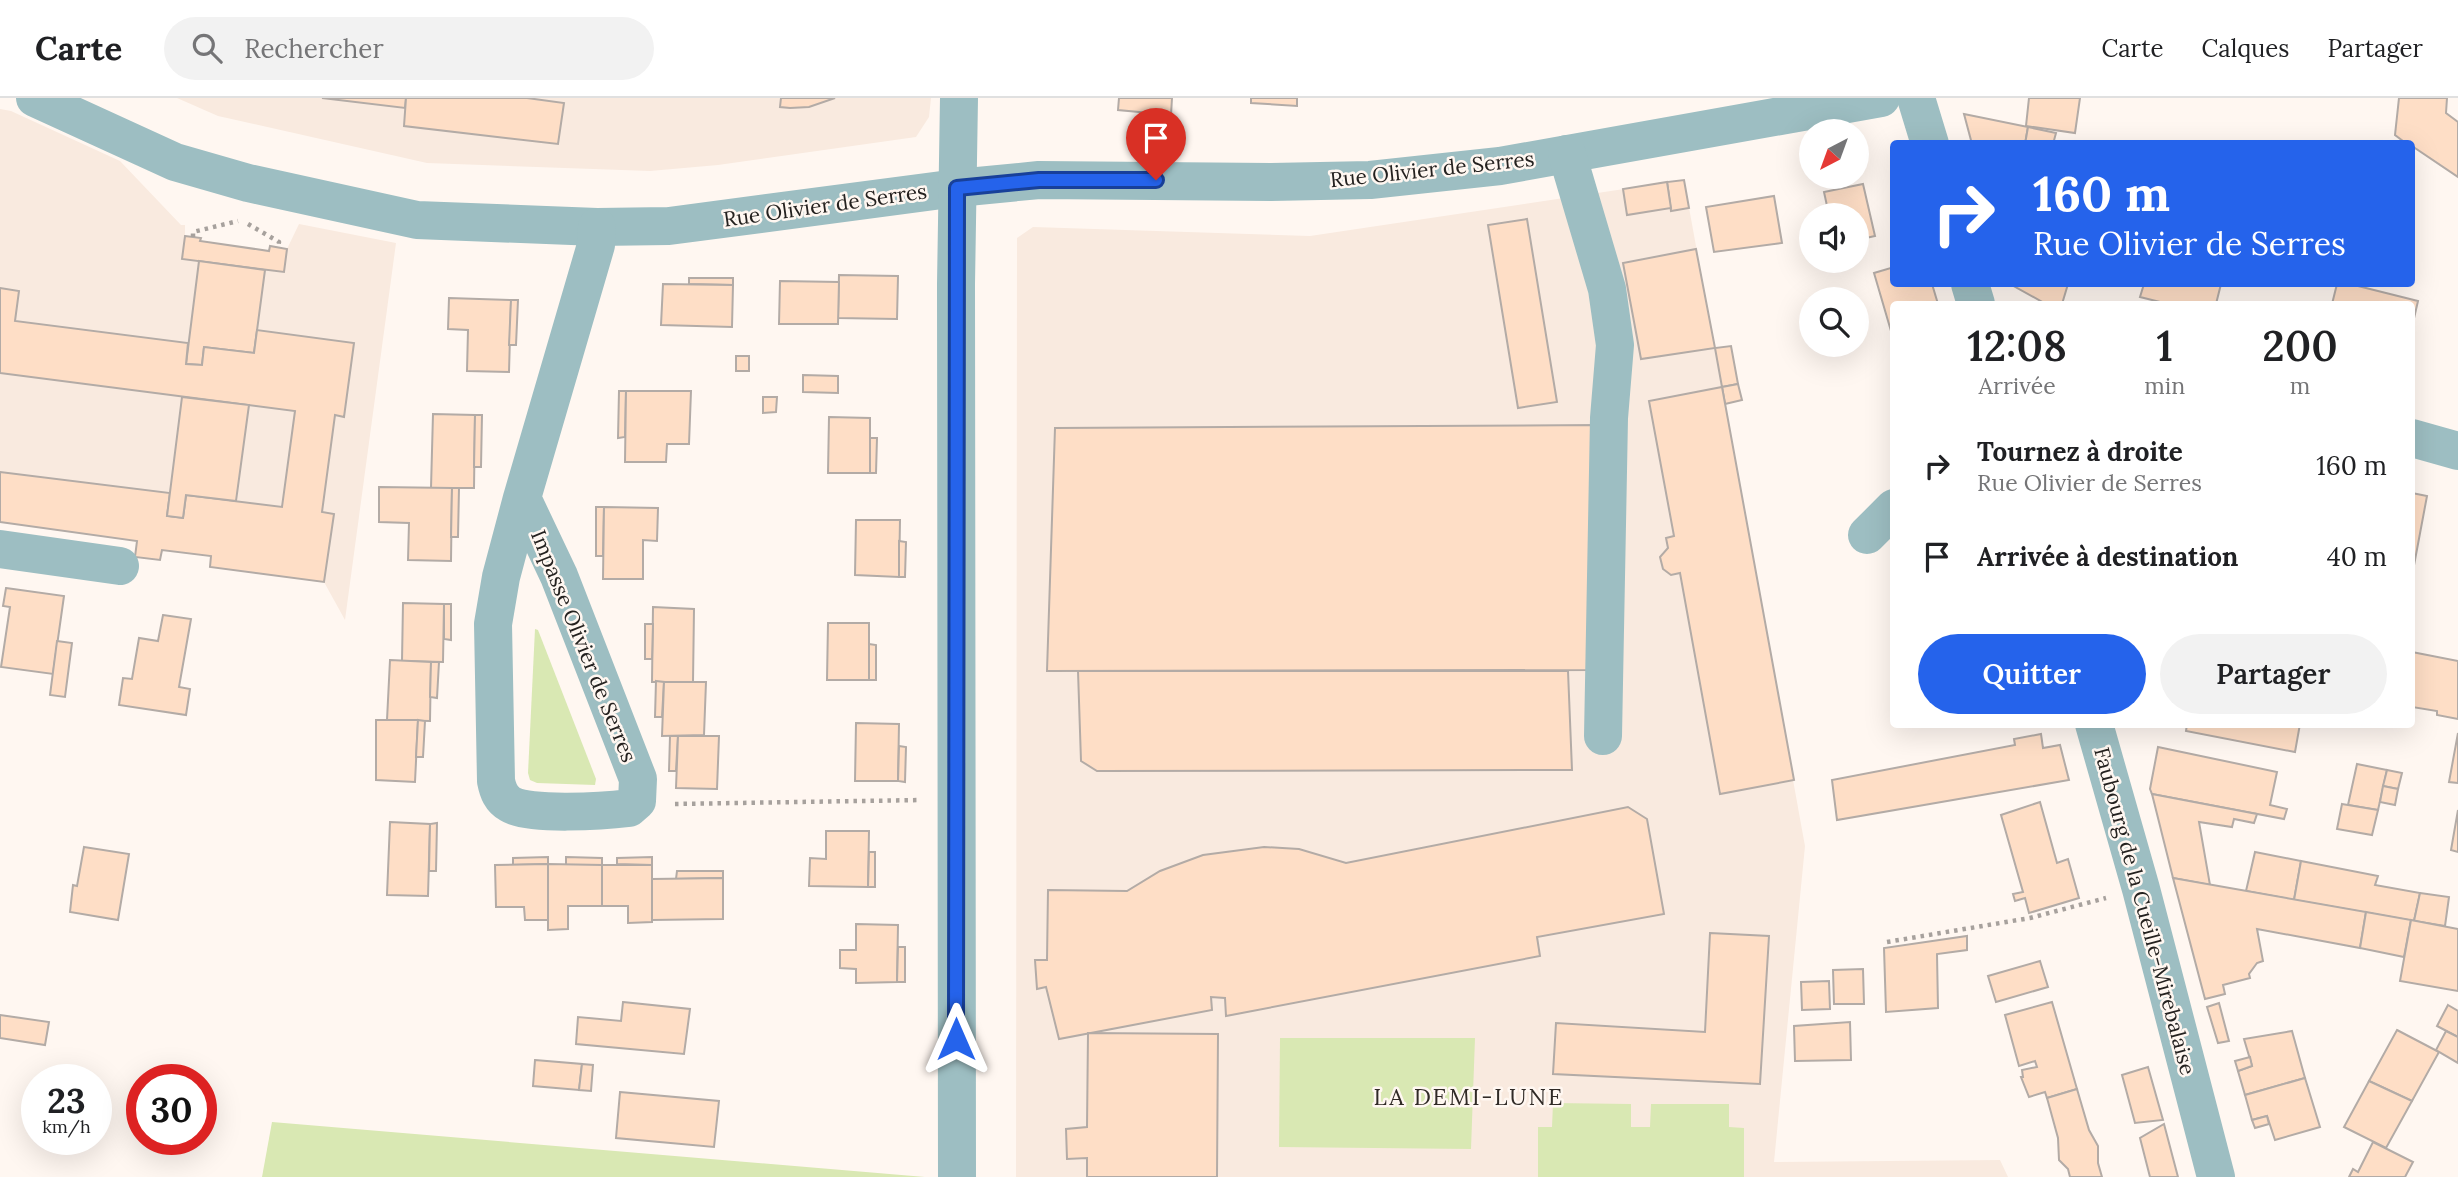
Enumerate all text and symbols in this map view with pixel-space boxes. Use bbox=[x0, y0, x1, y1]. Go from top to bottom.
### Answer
search box bbox=[164, 17, 654, 80]
text: Carte bbox=[35, 27, 122, 69]
icon: search bbox=[188, 29, 226, 67]
text: Rechercher bbox=[244, 32, 384, 65]
text: Carte bbox=[2101, 33, 2163, 64]
text: Calques bbox=[2201, 33, 2289, 64]
text: Partager bbox=[2327, 33, 2423, 64]
pin bbox=[1126, 108, 1186, 180]
icon: arrive bbox=[1137, 119, 1175, 157]
north arrow bbox=[1799, 119, 1869, 189]
map controls bbox=[1799, 119, 1869, 357]
street label: Rue Olivier de Serres bbox=[1328, 145, 1536, 193]
text: 160 m bbox=[2033, 162, 2170, 224]
icon: right bbox=[1918, 168, 2009, 259]
street label: Rue Olivier de Serres bbox=[721, 177, 929, 233]
button: sound bbox=[1799, 203, 1869, 273]
text: Rue Olivier de Serres bbox=[2033, 223, 2346, 264]
button: search bbox=[1799, 287, 1869, 357]
text: 12:08 bbox=[1967, 319, 2067, 373]
text: 1 bbox=[2156, 319, 2173, 373]
text: 200 bbox=[2262, 319, 2338, 373]
text: Arrivée bbox=[1979, 371, 2056, 400]
text: min bbox=[2144, 371, 2185, 400]
text: m bbox=[2290, 371, 2310, 400]
text: Tournez à droite bbox=[1977, 435, 2183, 468]
icon: right bbox=[1918, 447, 1956, 485]
text: 160 m bbox=[2316, 449, 2387, 482]
text: Rue Olivier de Serres bbox=[1977, 468, 2202, 497]
street label: Impasse Olivier de Serres bbox=[525, 526, 643, 766]
icon: arrive bbox=[1918, 538, 1956, 576]
text: Arrivée à destination bbox=[1977, 540, 2238, 573]
text: 40 m bbox=[2327, 540, 2387, 573]
button: Quitter bbox=[1918, 634, 2146, 714]
button: Partager bbox=[2160, 634, 2387, 714]
street label: Faubourg de la Cueille-Mirebalaise bbox=[2088, 744, 2202, 1078]
position arrow bbox=[919, 1002, 993, 1076]
speed limit sign: 30 bbox=[126, 1064, 217, 1155]
text: 23 bbox=[47, 1078, 86, 1123]
district label: LA DEMI-LUNE bbox=[1374, 1082, 1564, 1111]
text: km/h bbox=[42, 1115, 91, 1138]

